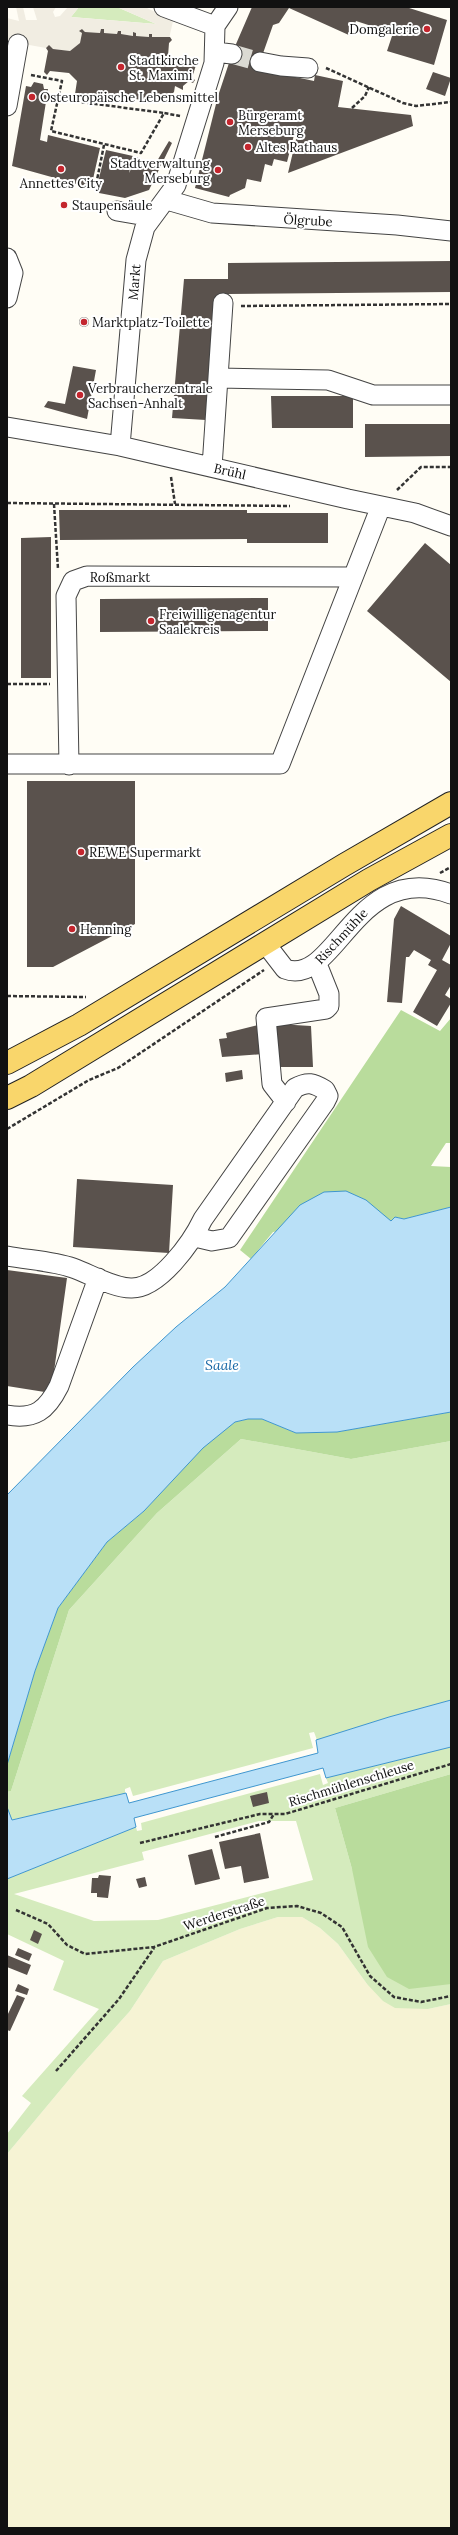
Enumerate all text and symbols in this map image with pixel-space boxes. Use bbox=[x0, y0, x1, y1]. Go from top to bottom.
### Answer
place label: Domgalerie bbox=[349, 21, 419, 38]
marker: Domgalerie bbox=[422, 24, 432, 34]
place label: Stadtkirche St. Maximi bbox=[129, 52, 199, 84]
marker: Stadtkirche St. Maximi bbox=[116, 62, 126, 72]
place label: Osteuropäische Lebensmittel bbox=[40, 89, 218, 106]
marker: Osteuropäische Lebensmittel bbox=[27, 92, 37, 102]
place label: Bürgeramt Merseburg bbox=[238, 107, 304, 139]
marker: Bürgeramt Merseburg bbox=[225, 117, 235, 127]
place label: Altes Rathaus bbox=[255, 139, 337, 156]
marker: Altes Rathaus bbox=[243, 142, 253, 152]
place label: Stadtverwaltung Merseburg bbox=[110, 155, 211, 187]
marker: Annettes City bbox=[56, 164, 66, 174]
marker: Stadtverwaltung Merseburg bbox=[213, 165, 223, 175]
place label: Annettes City bbox=[19, 175, 102, 192]
place label: Staupensäule bbox=[72, 197, 152, 214]
marker: Staupensäule bbox=[59, 200, 69, 210]
street label: Ölgrube bbox=[283, 211, 333, 230]
street label: Markt bbox=[124, 263, 145, 301]
place label: Marktplatz-Toilette bbox=[92, 314, 210, 331]
marker: Marktplatz-Toilette bbox=[79, 317, 89, 327]
place label: Verbraucherzentrale Sachsen-Anhalt bbox=[87, 380, 213, 412]
marker: Verbraucherzentrale Sachsen-Anhalt bbox=[75, 390, 85, 400]
street label: Brühl bbox=[212, 460, 248, 484]
street label: Roßmarkt bbox=[90, 569, 150, 586]
place label: Freiwilligenagentur Saalekreis bbox=[159, 606, 276, 638]
marker: Freiwilligenagentur Saalekreis bbox=[146, 616, 156, 626]
place label: REWE Supermarkt bbox=[89, 844, 201, 861]
marker: REWE Supermarkt bbox=[76, 847, 86, 857]
street label: Rischmühle bbox=[311, 905, 372, 968]
place label: Henning bbox=[80, 921, 132, 938]
marker: Henning bbox=[67, 924, 77, 934]
water label: Saale bbox=[205, 1356, 239, 1374]
street label: Rischmühlenschleuse bbox=[286, 1756, 416, 1811]
street label: Werderstraße bbox=[181, 1892, 267, 1935]

